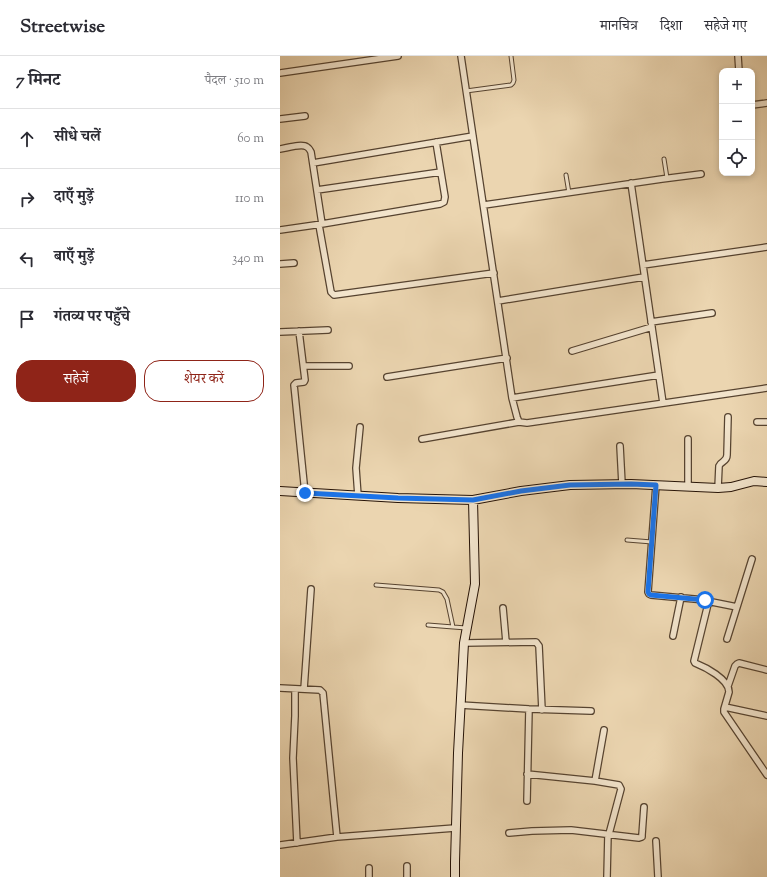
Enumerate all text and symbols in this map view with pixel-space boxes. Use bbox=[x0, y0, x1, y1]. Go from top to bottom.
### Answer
text: Streetwise bbox=[20, 14, 105, 41]
text: मानचित्र bbox=[600, 17, 638, 37]
text: दिशा bbox=[660, 17, 682, 37]
text: सहेजे गए bbox=[704, 17, 747, 37]
map controls bbox=[719, 68, 755, 176]
button: + bbox=[719, 68, 755, 104]
text: 7 मिनट bbox=[16, 69, 60, 93]
text: पैदल · 510 m bbox=[205, 72, 264, 90]
button: − bbox=[719, 104, 755, 140]
text: सीधे चलें bbox=[54, 127, 101, 148]
icon: ahead bbox=[16, 128, 38, 150]
text: 60 m bbox=[237, 130, 264, 148]
button: locate bbox=[719, 140, 755, 176]
text: दाएँ मुड़ें bbox=[54, 187, 94, 208]
icon: right bbox=[16, 188, 38, 210]
text: 110 m bbox=[235, 190, 264, 208]
text: बाएँ मुड़ें bbox=[54, 247, 94, 268]
icon: left bbox=[16, 248, 38, 270]
text: 340 m bbox=[232, 250, 264, 268]
text: गंतव्य पर पहुँचे bbox=[54, 307, 130, 328]
icon: arrive bbox=[16, 308, 38, 330]
button: सहेजें bbox=[16, 360, 136, 402]
button: शेयर करें bbox=[144, 360, 264, 402]
route end bbox=[296, 484, 314, 502]
route start bbox=[696, 591, 714, 609]

